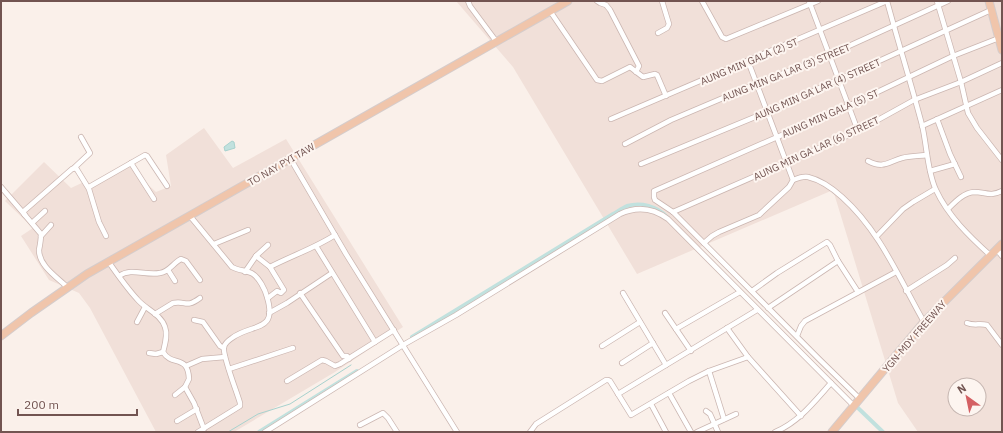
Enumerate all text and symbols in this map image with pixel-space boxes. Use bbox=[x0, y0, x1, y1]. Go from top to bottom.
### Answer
street label: AUNG MIN GALA (2) ST bbox=[698, 35, 800, 88]
street label: AUNG MIN GA LAR (3) STREET bbox=[720, 41, 853, 104]
street label: AUNG MIN GA LAR (4) STREET bbox=[752, 55, 883, 123]
street label: AUNG MIN GALA (5) ST bbox=[780, 86, 881, 141]
street label: AUNG MIN GA LAR (6) STREET bbox=[751, 113, 881, 183]
street label: TO NAY PYI TAW bbox=[246, 140, 317, 189]
street label: YGN-MDY FREEWAY bbox=[880, 298, 949, 375]
north arrow bbox=[947, 377, 987, 417]
text: N bbox=[954, 381, 969, 397]
scale bar bbox=[18, 391, 137, 417]
text: 200 m bbox=[24, 397, 59, 412]

